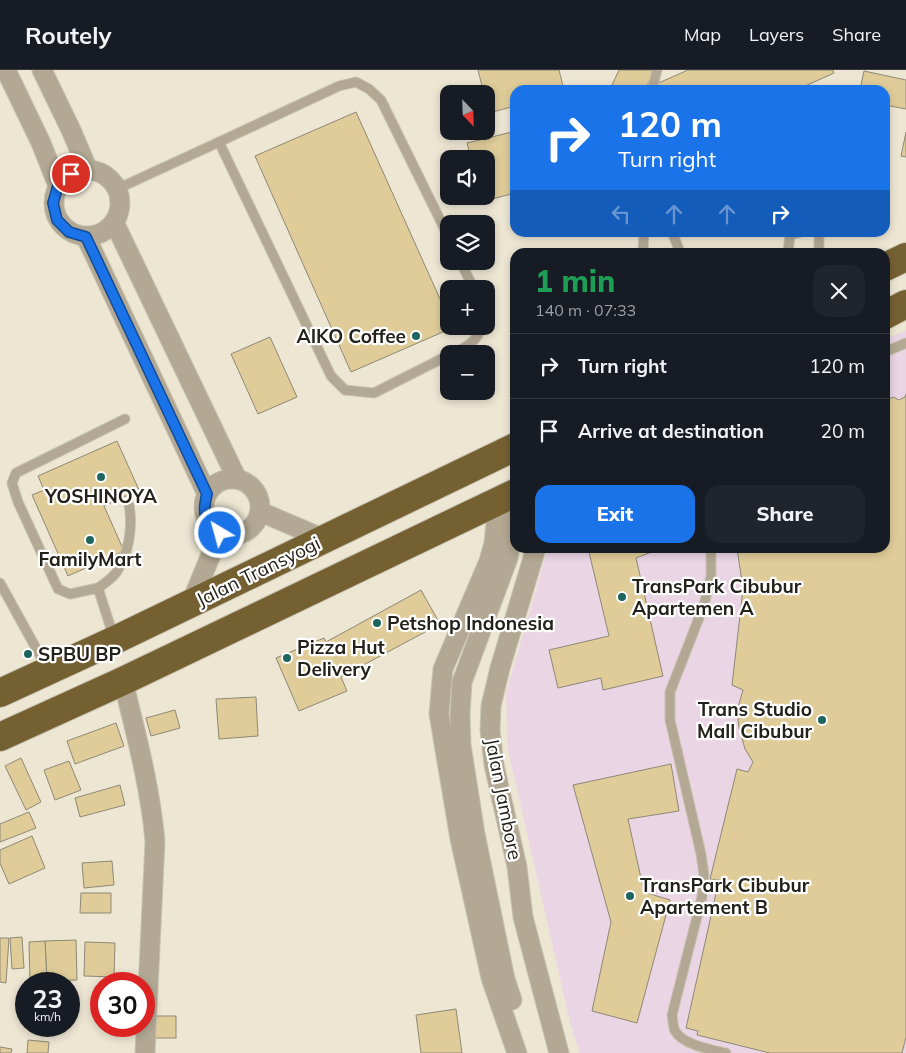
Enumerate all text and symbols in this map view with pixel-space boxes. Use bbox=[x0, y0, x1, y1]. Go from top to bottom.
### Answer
text: Routely bbox=[25, 20, 111, 50]
text: Map bbox=[684, 23, 721, 46]
text: Layers bbox=[749, 23, 804, 46]
text: Share bbox=[832, 23, 881, 46]
north arrow bbox=[440, 85, 495, 140]
map controls bbox=[440, 85, 495, 400]
text: 120 m bbox=[618, 102, 722, 146]
icon: right bbox=[535, 105, 600, 170]
text: Turn right bbox=[618, 145, 716, 173]
button: sound bbox=[440, 150, 495, 205]
pin bbox=[50, 153, 92, 195]
icon: arrive bbox=[57, 160, 85, 188]
icon: left bbox=[607, 200, 635, 228]
icon: ahead bbox=[660, 200, 688, 228]
icon: ahead bbox=[713, 200, 741, 228]
icon: right bbox=[766, 200, 794, 228]
button: layers bbox=[440, 215, 495, 270]
text: 1 min bbox=[535, 262, 615, 300]
button: close bbox=[813, 265, 865, 317]
button: + bbox=[440, 280, 495, 335]
text: 140 m · 07:33 bbox=[535, 300, 636, 320]
place label: AIKO Coffee bbox=[296, 324, 406, 348]
marker: AIKO Coffee bbox=[410, 330, 422, 342]
button: − bbox=[440, 345, 495, 400]
icon: right bbox=[535, 352, 563, 380]
text: Turn right bbox=[578, 354, 667, 378]
text: 120 m bbox=[809, 354, 865, 378]
icon: arrive bbox=[535, 417, 563, 445]
text: Arrive at destination bbox=[578, 419, 764, 443]
text: 20 m bbox=[821, 419, 865, 443]
marker: YOSHINOYA bbox=[95, 471, 107, 483]
place label: YOSHINOYA bbox=[44, 484, 158, 508]
button: Exit bbox=[535, 485, 695, 543]
button: Share bbox=[705, 485, 865, 543]
position arrow bbox=[193, 506, 245, 558]
street label: Jalan Transyogi bbox=[192, 531, 324, 611]
marker: FamilyMart bbox=[84, 534, 96, 546]
place label: FamilyMart bbox=[38, 547, 142, 571]
place label: TransPark Cibubur Apartemen A bbox=[632, 574, 802, 620]
marker: TransPark Cibubur Apartemen A bbox=[616, 591, 628, 603]
place label: Petshop Indonesia bbox=[387, 611, 554, 635]
marker: Petshop Indonesia bbox=[371, 617, 383, 629]
place label: Pizza Hut Delivery bbox=[297, 635, 385, 681]
place label: SPBU BP bbox=[38, 642, 121, 666]
marker: SPBU BP bbox=[22, 648, 34, 660]
marker: Pizza Hut Delivery bbox=[281, 652, 293, 664]
place label: Trans Studio Mall Cibubur bbox=[697, 697, 813, 743]
marker: Trans Studio Mall Cibubur bbox=[816, 714, 828, 726]
street label: Jalan Jambore bbox=[480, 736, 528, 862]
place label: TransPark Cibubur Apartement B bbox=[640, 873, 810, 919]
marker: TransPark Cibubur Apartement B bbox=[624, 890, 636, 902]
speed limit sign: 30 bbox=[90, 972, 155, 1037]
text: 23 bbox=[32, 983, 63, 1014]
text: km/h bbox=[34, 1009, 61, 1024]

